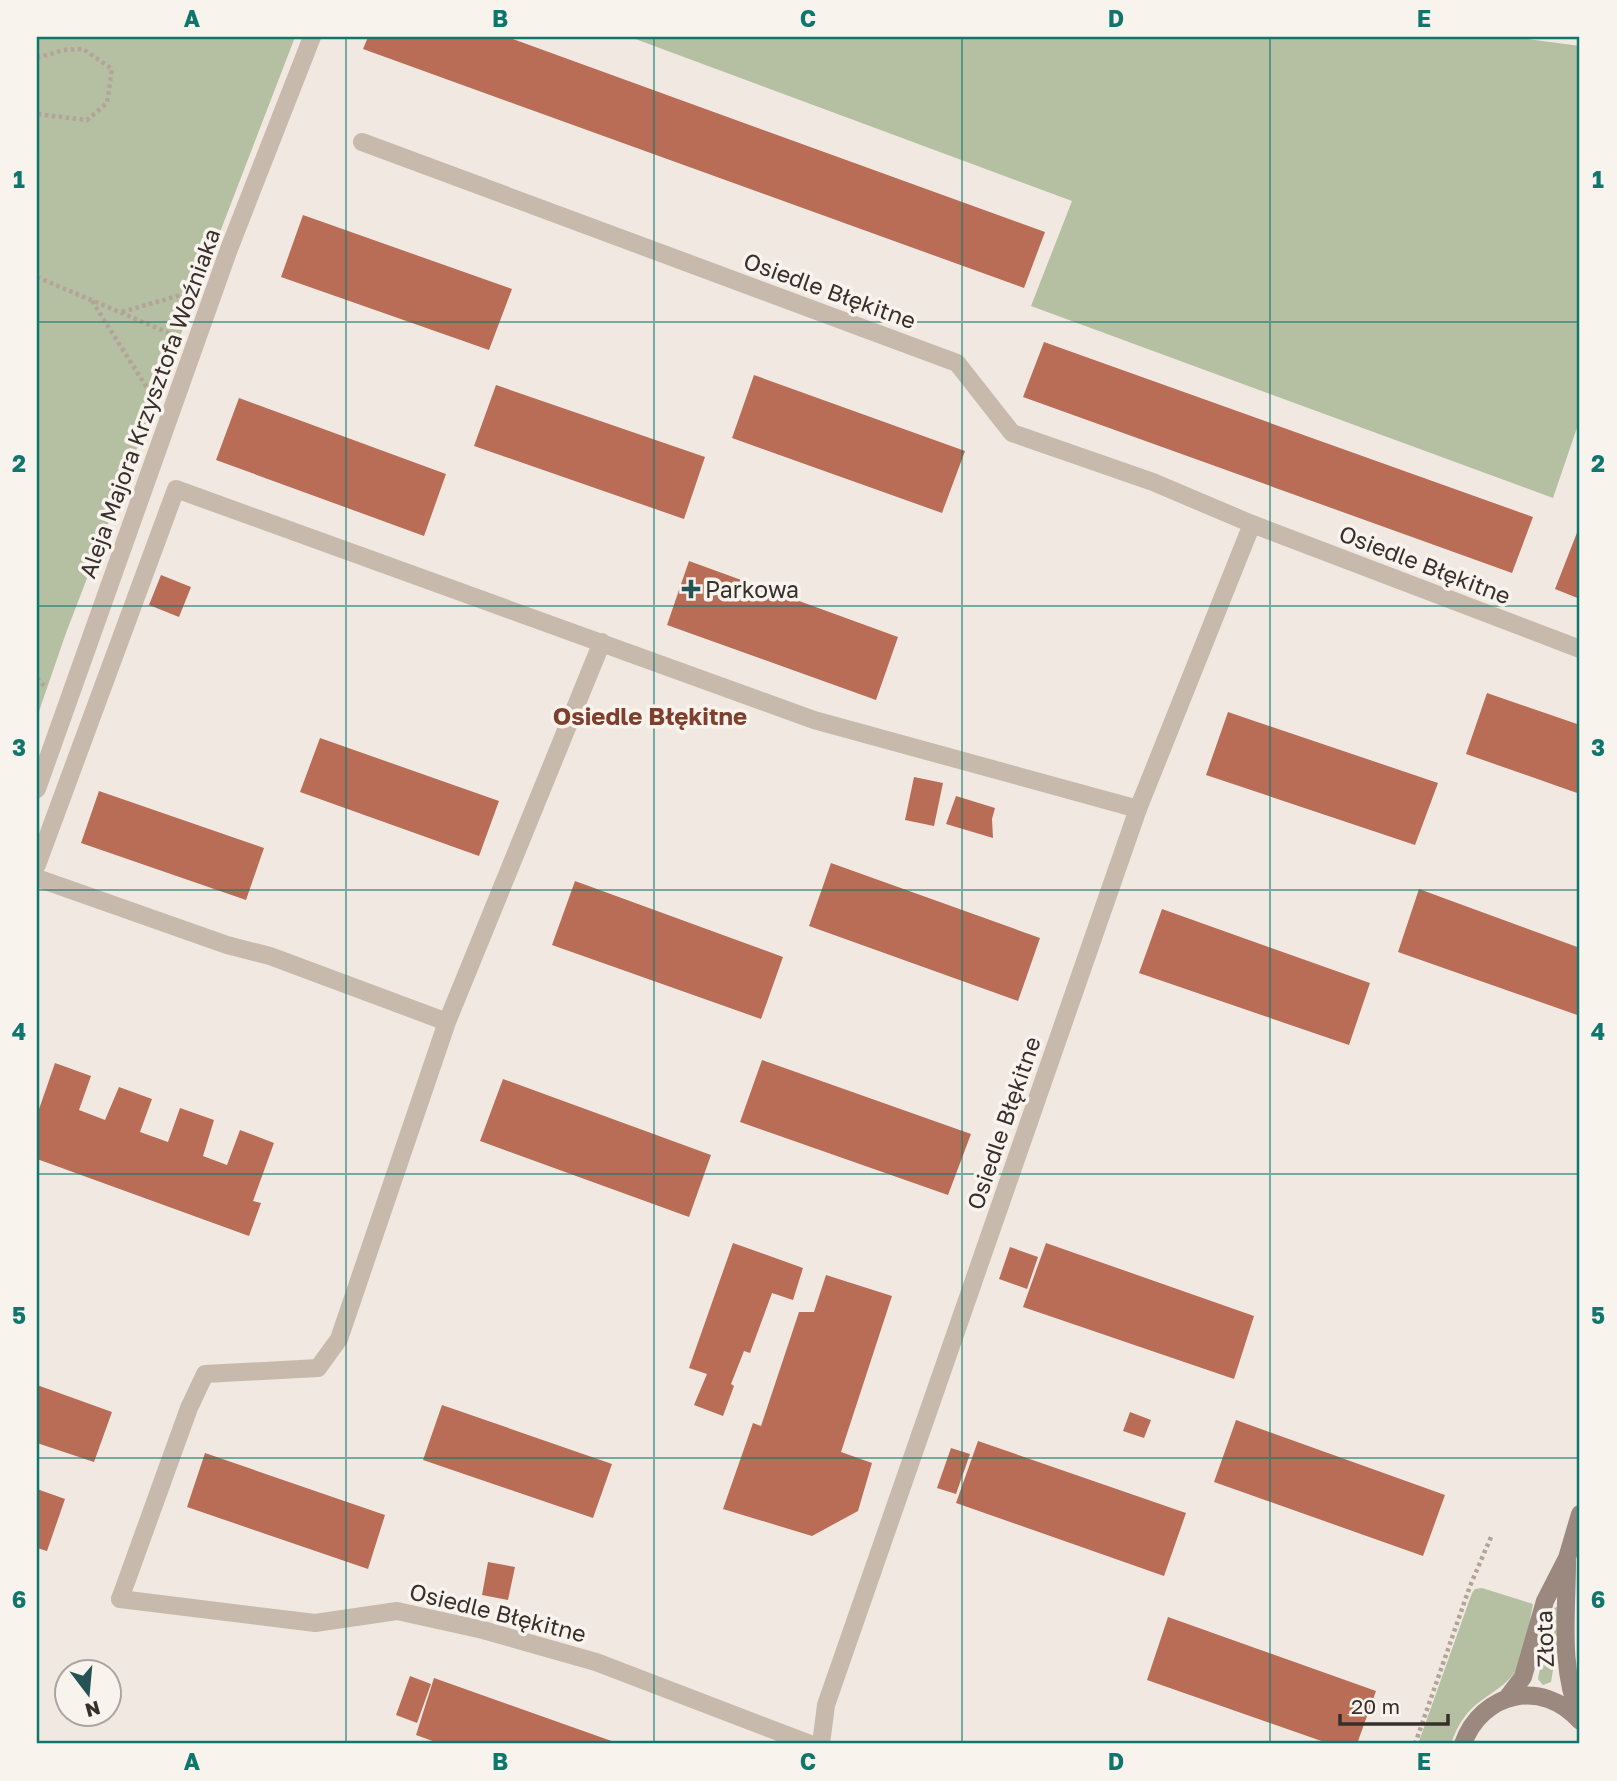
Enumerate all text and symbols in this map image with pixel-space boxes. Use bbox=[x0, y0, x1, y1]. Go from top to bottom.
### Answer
text: A bbox=[184, 4, 201, 32]
text: B bbox=[492, 4, 508, 32]
text: C bbox=[800, 4, 816, 32]
text: D bbox=[1108, 4, 1124, 32]
text: E bbox=[1417, 4, 1431, 32]
text: 1 bbox=[13, 165, 25, 193]
text: 1 bbox=[1592, 165, 1604, 193]
street label: Aleja Majora Krzysztofa Woźniaka bbox=[73, 224, 225, 582]
street label: Osiedle Błękitne bbox=[740, 246, 920, 334]
text: 2 bbox=[12, 449, 26, 477]
text: 2 bbox=[1591, 449, 1605, 477]
street label: Osiedle Błękitne bbox=[1335, 518, 1515, 610]
place label: Parkowa bbox=[705, 575, 799, 603]
marker: Parkowa bbox=[683, 581, 699, 597]
district label: Osiedle Błękitne bbox=[553, 701, 747, 730]
text: 3 bbox=[12, 733, 26, 761]
text: 3 bbox=[1591, 733, 1605, 761]
text: 4 bbox=[12, 1017, 26, 1045]
text: 4 bbox=[1591, 1017, 1605, 1045]
street label: Osiedle Błękitne bbox=[960, 1033, 1046, 1213]
text: 5 bbox=[12, 1301, 26, 1329]
text: 5 bbox=[1591, 1301, 1605, 1329]
street label: Osiedle Błękitne bbox=[407, 1576, 589, 1648]
text: 6 bbox=[12, 1585, 26, 1613]
text: 6 bbox=[1591, 1585, 1605, 1613]
street label: Złota bbox=[1529, 1610, 1559, 1668]
north arrow bbox=[52, 1658, 122, 1728]
scale bar bbox=[1340, 1683, 1449, 1727]
text: 20 m bbox=[1351, 1693, 1400, 1719]
text: N bbox=[83, 1697, 103, 1723]
text: A bbox=[184, 1747, 201, 1775]
text: B bbox=[492, 1747, 508, 1775]
text: C bbox=[800, 1747, 816, 1775]
text: D bbox=[1108, 1747, 1124, 1775]
text: E bbox=[1417, 1747, 1431, 1775]

